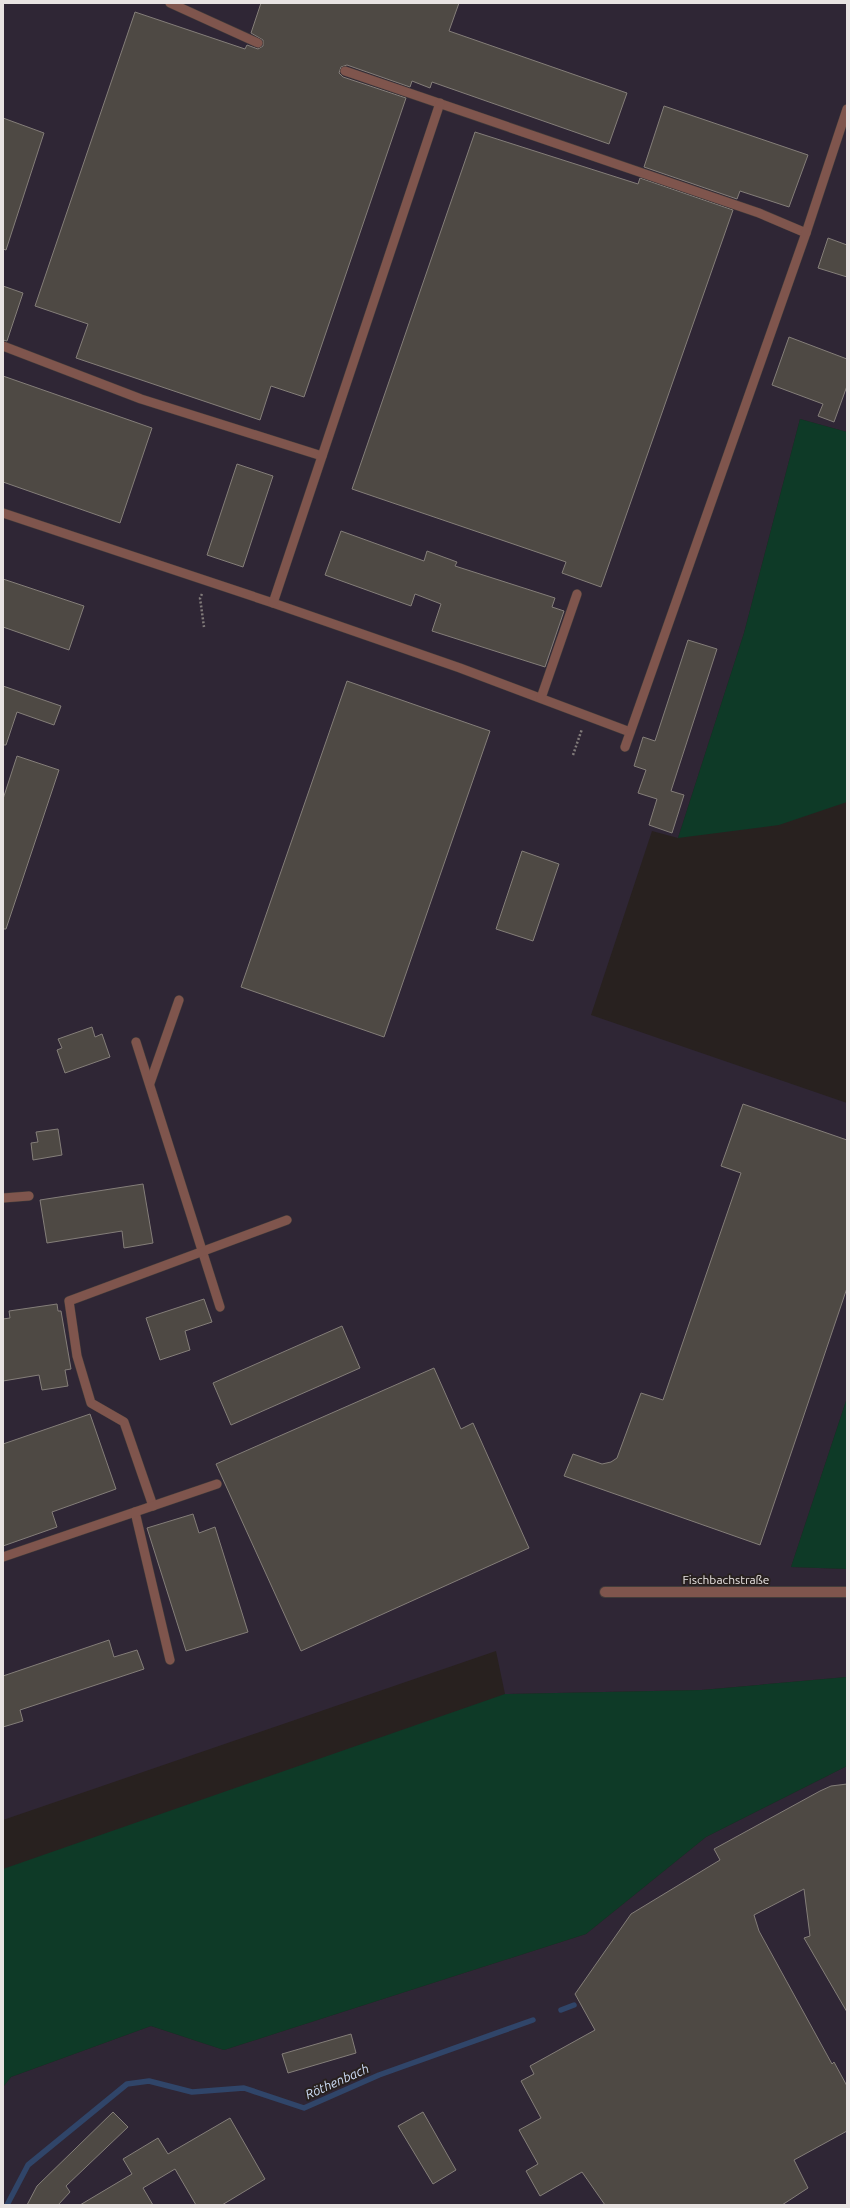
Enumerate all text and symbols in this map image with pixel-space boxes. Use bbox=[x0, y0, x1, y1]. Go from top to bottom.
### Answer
street label: Fischbachstraße bbox=[683, 1573, 769, 1586]
water label: Röthenbach bbox=[303, 2061, 371, 2101]

